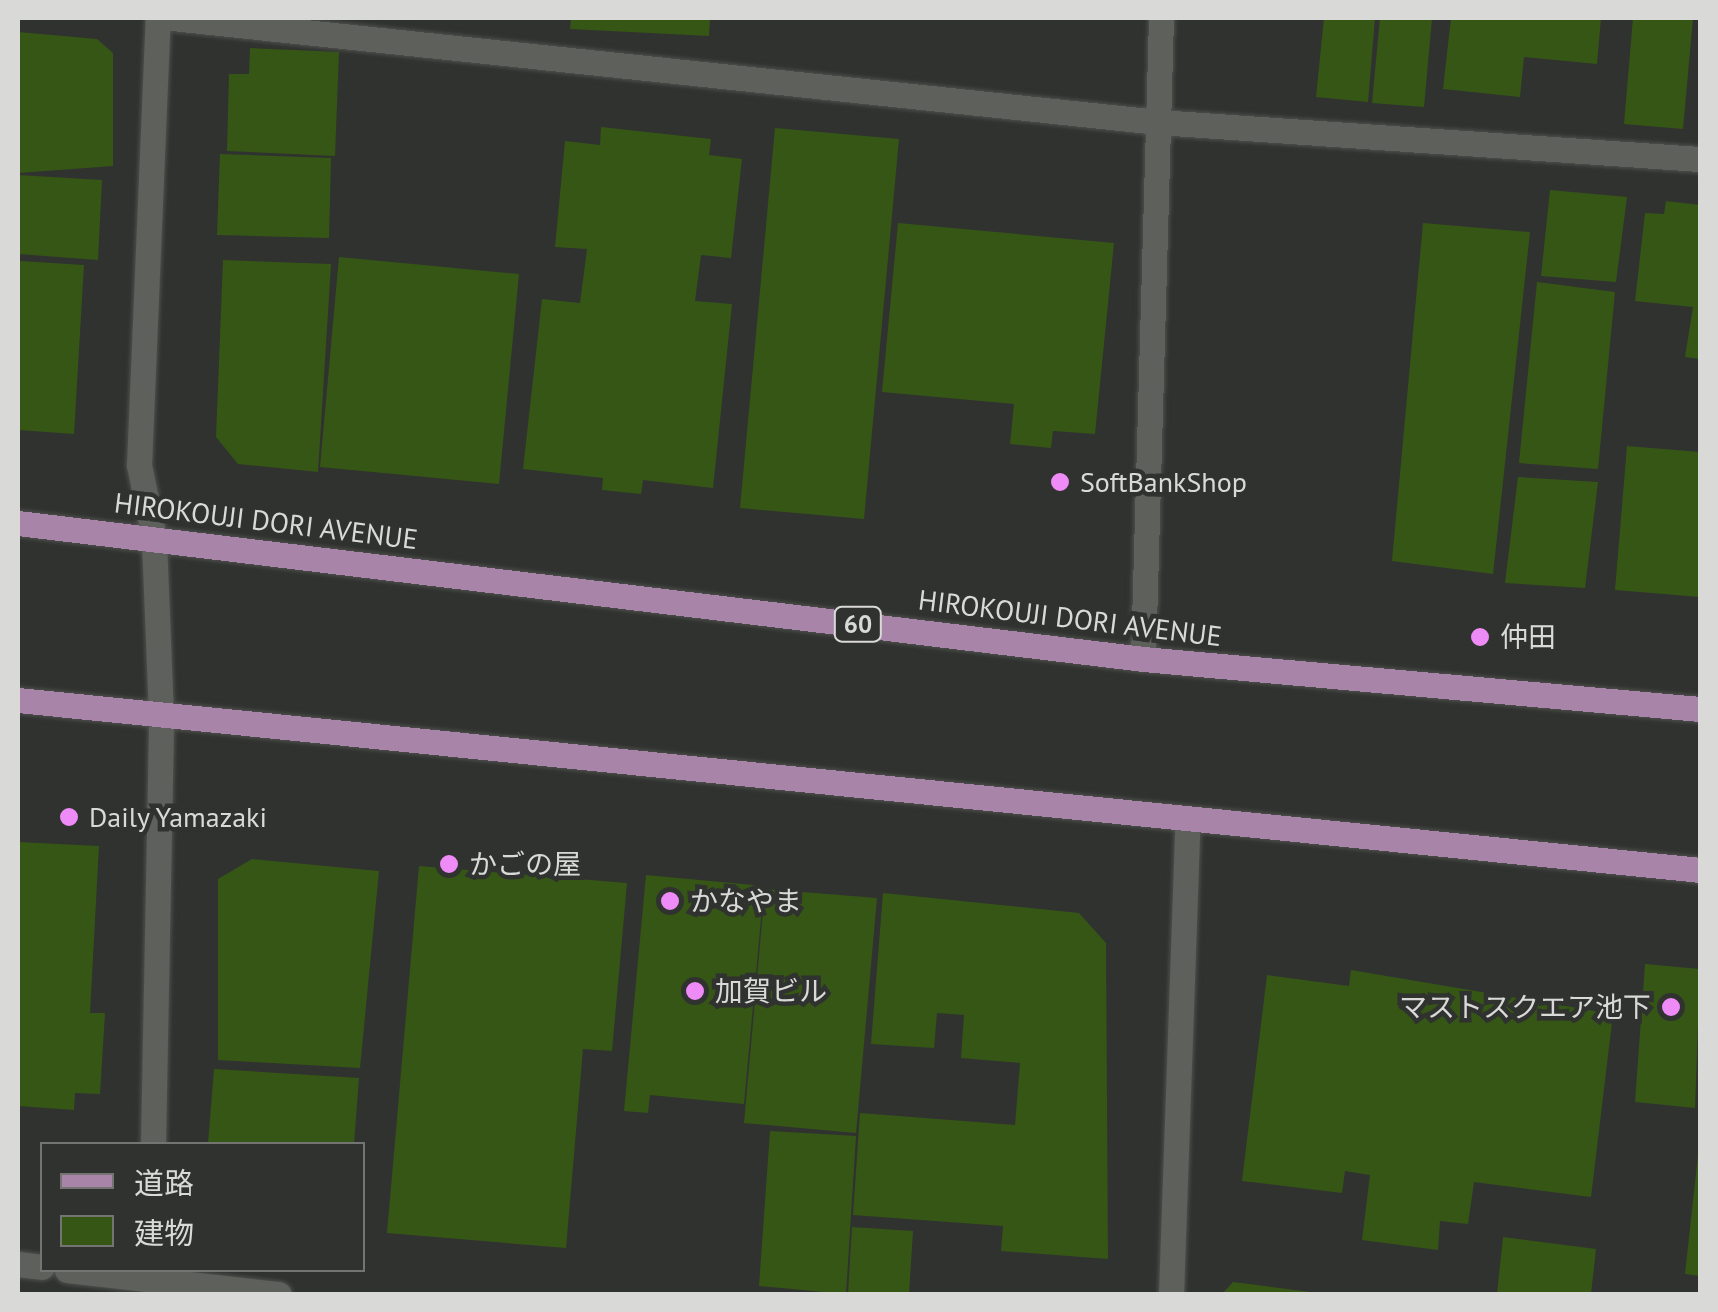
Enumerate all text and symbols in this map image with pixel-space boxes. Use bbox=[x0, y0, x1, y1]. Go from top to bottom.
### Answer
place label: SoftBankShop bbox=[1080, 465, 1247, 499]
marker: SoftBankShop bbox=[1049, 471, 1071, 493]
street label: HIROKOUJI DORI AVENUE bbox=[112, 486, 420, 556]
street label: HIROKOUJI DORI AVENUE bbox=[916, 583, 1224, 653]
road number: 60 bbox=[833, 604, 883, 644]
place label: 仲田 bbox=[1500, 620, 1556, 654]
marker: 仲田 bbox=[1469, 626, 1491, 648]
place label: Daily Yamazaki bbox=[89, 800, 269, 834]
marker: Daily Yamazaki bbox=[58, 806, 80, 828]
place label: かごの屋 bbox=[469, 847, 581, 881]
marker: かごの屋 bbox=[438, 853, 460, 875]
place label: かなやま bbox=[690, 884, 802, 918]
marker: かなやま bbox=[659, 890, 681, 912]
place label: 加賀ビル bbox=[715, 974, 827, 1008]
marker: 加賀ビル bbox=[684, 980, 706, 1002]
place label: マストスクエア池下 bbox=[1399, 990, 1651, 1024]
marker: マストスクエア池下 bbox=[1660, 996, 1682, 1018]
legend bbox=[40, 1142, 365, 1272]
text: 道路 bbox=[134, 1163, 194, 1202]
text: 建物 bbox=[134, 1213, 194, 1252]

